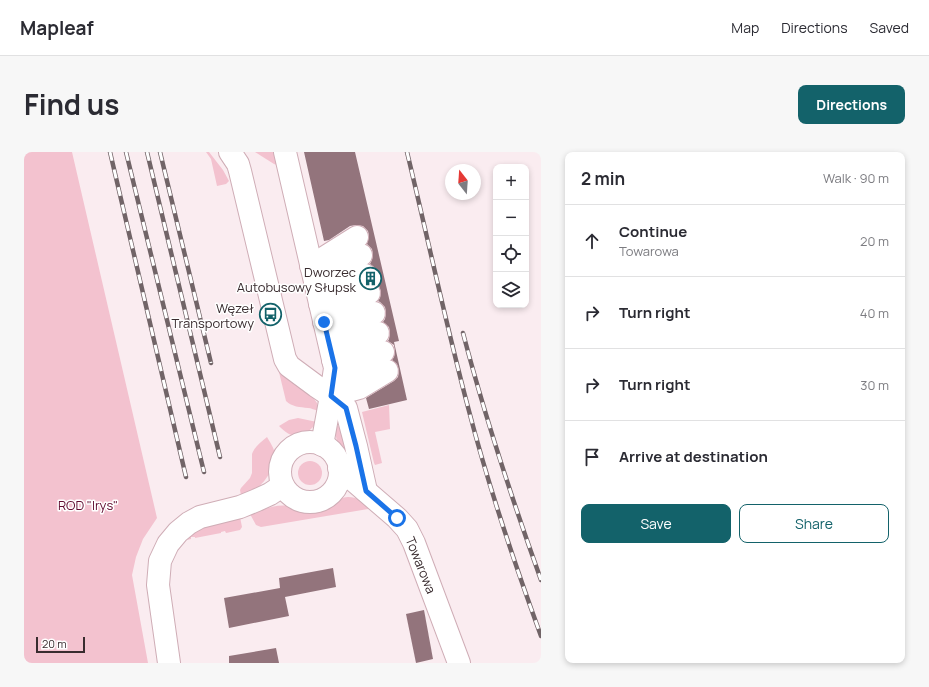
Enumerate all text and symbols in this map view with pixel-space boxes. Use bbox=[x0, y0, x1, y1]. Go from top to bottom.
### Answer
text: Mapleaf bbox=[20, 15, 94, 41]
text: Map bbox=[731, 18, 759, 37]
text: Directions bbox=[781, 18, 848, 37]
text: Saved bbox=[870, 18, 909, 37]
text: Find us bbox=[24, 85, 119, 123]
button: Directions bbox=[798, 85, 905, 124]
north arrow bbox=[445, 164, 481, 200]
map controls bbox=[493, 164, 529, 308]
button: + bbox=[493, 164, 529, 200]
text: 2 min bbox=[581, 167, 625, 190]
text: Walk · 90 m bbox=[823, 169, 889, 187]
button: − bbox=[493, 200, 529, 236]
text: Continue bbox=[619, 221, 687, 242]
icon: ahead bbox=[581, 230, 603, 252]
text: 20 m bbox=[860, 232, 889, 250]
button: locate bbox=[493, 236, 529, 272]
text: Towarowa bbox=[619, 242, 679, 260]
place label: Dworzec Autobusowy Słupsk bbox=[237, 263, 357, 296]
building icon: Dworzec Autobusowy Słupsk bbox=[358, 266, 384, 292]
button: layers bbox=[493, 272, 529, 308]
place label: Węzeł Transportowy bbox=[171, 299, 254, 332]
bus stop icon: Węzeł Transportowy bbox=[257, 302, 283, 328]
icon: right bbox=[581, 302, 603, 324]
text: Turn right bbox=[619, 302, 690, 323]
text: 40 m bbox=[860, 304, 889, 322]
route end bbox=[315, 313, 333, 331]
icon: right bbox=[581, 374, 603, 396]
text: Turn right bbox=[619, 374, 690, 395]
text: 30 m bbox=[860, 376, 889, 394]
icon: arrive bbox=[581, 446, 603, 468]
text: Arrive at destination bbox=[619, 446, 768, 467]
park label: ROD "Irys" bbox=[58, 496, 118, 514]
button: Save bbox=[581, 504, 731, 543]
button: Share bbox=[739, 504, 889, 543]
route start bbox=[388, 509, 406, 527]
street label: Towarowa bbox=[401, 534, 441, 596]
scale bar bbox=[36, 635, 85, 654]
text: 20 m bbox=[42, 636, 67, 651]

